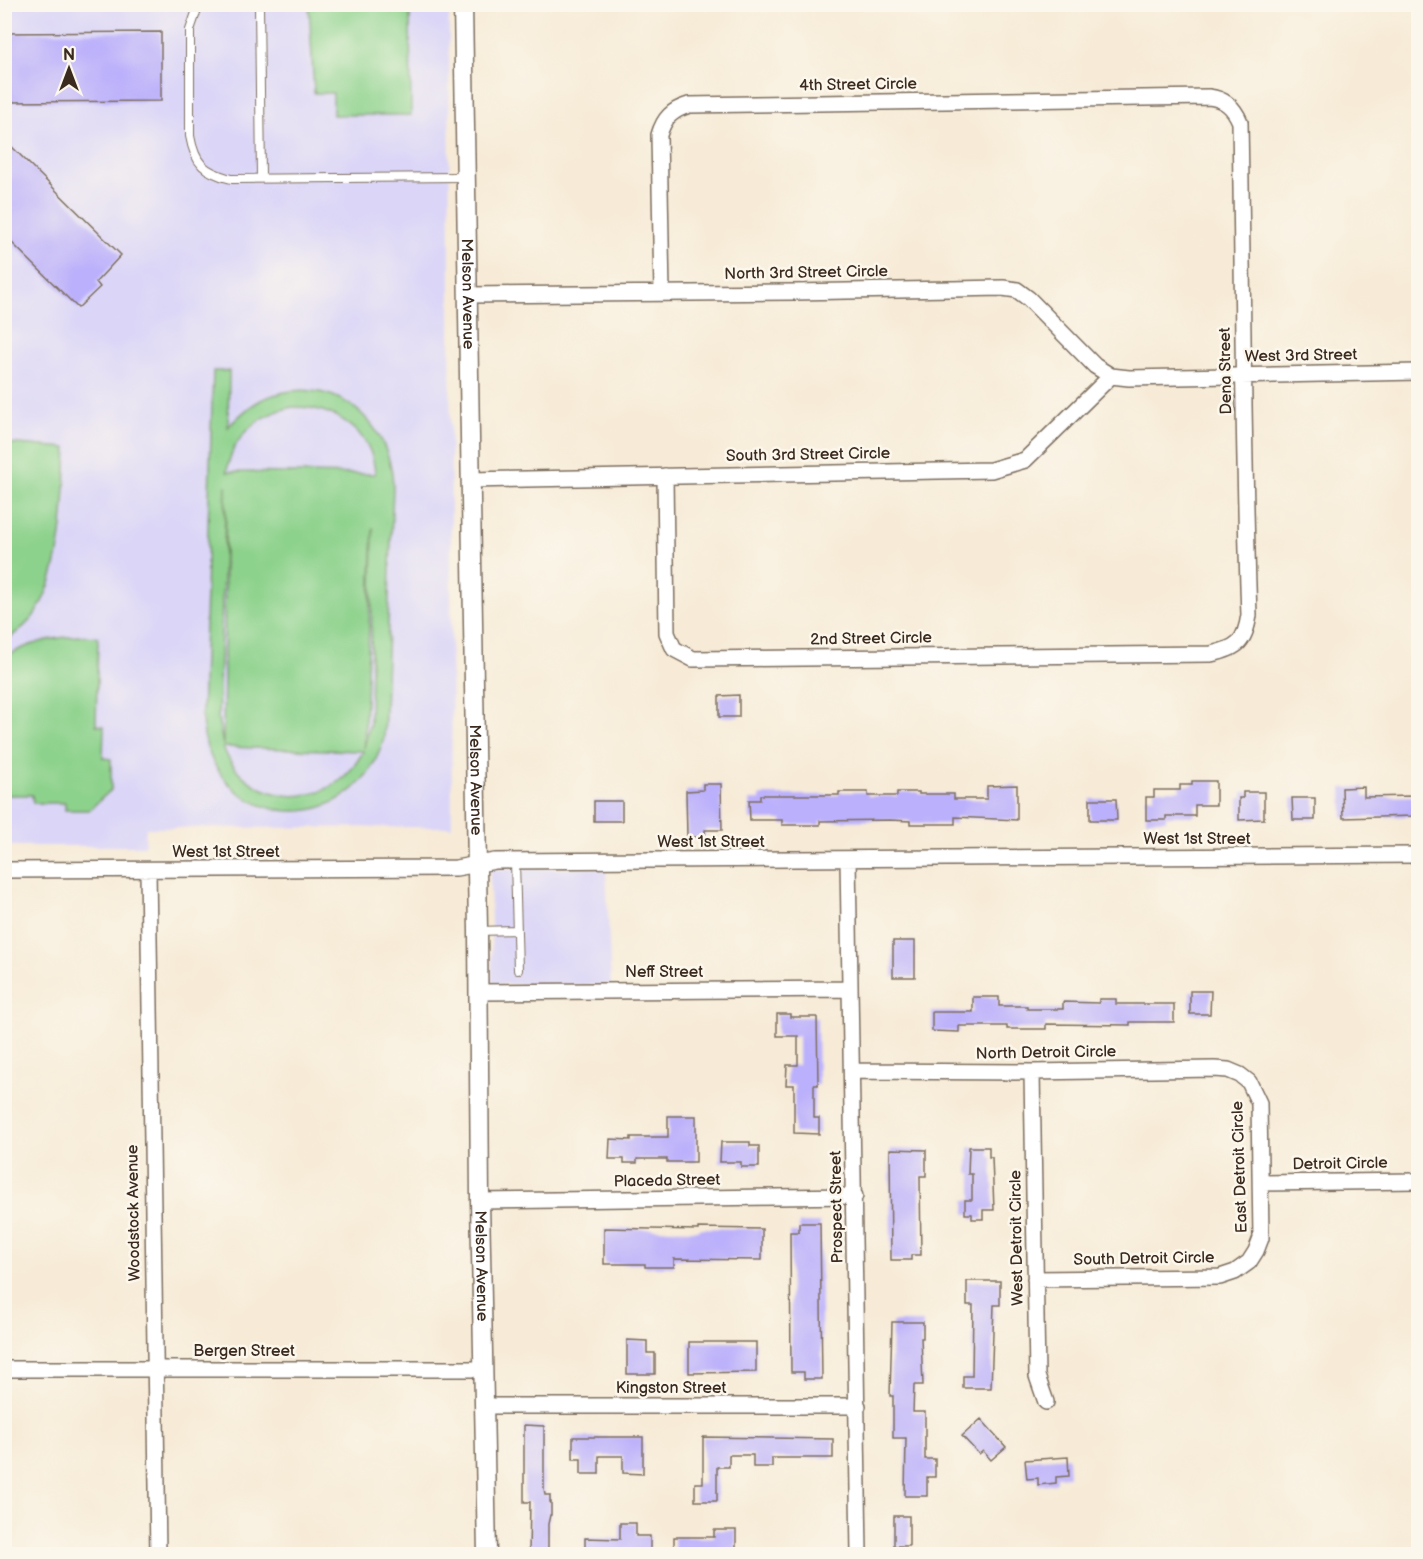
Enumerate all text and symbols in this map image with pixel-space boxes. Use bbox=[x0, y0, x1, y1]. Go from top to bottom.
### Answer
north arrow bbox=[39, 39, 99, 99]
text: N bbox=[63, 46, 75, 65]
street label: 4th Street Circle bbox=[799, 74, 918, 96]
street label: Melson Avenue bbox=[457, 238, 478, 350]
street label: North 3rd Street Circle bbox=[724, 262, 889, 284]
street label: Dena Street bbox=[1216, 327, 1236, 415]
street label: West 3rd Street bbox=[1244, 346, 1358, 366]
street label: South 3rd Street Circle bbox=[726, 444, 891, 466]
street label: 2nd Street Circle bbox=[810, 628, 933, 650]
street label: Melson Avenue bbox=[465, 724, 486, 836]
street label: West 1st Street bbox=[1143, 830, 1251, 849]
street label: West 1st Street bbox=[657, 833, 765, 852]
street label: West 1st Street bbox=[172, 843, 280, 862]
street label: Neff Street bbox=[625, 963, 703, 982]
street label: North Detroit Circle bbox=[976, 1042, 1117, 1064]
street label: East Detroit Circle bbox=[1228, 1100, 1252, 1233]
street label: Woodstock Avenue bbox=[123, 1144, 145, 1282]
street label: Prospect Street bbox=[827, 1150, 847, 1263]
street label: Detroit Circle bbox=[1292, 1154, 1388, 1174]
street label: West Detroit Circle bbox=[1006, 1169, 1028, 1306]
street label: Placeda Street bbox=[613, 1171, 721, 1191]
street label: Melson Avenue bbox=[471, 1210, 492, 1322]
street label: South Detroit Circle bbox=[1073, 1248, 1215, 1270]
street label: Bergen Street bbox=[193, 1342, 295, 1361]
street label: Kingston Street bbox=[616, 1379, 726, 1398]

